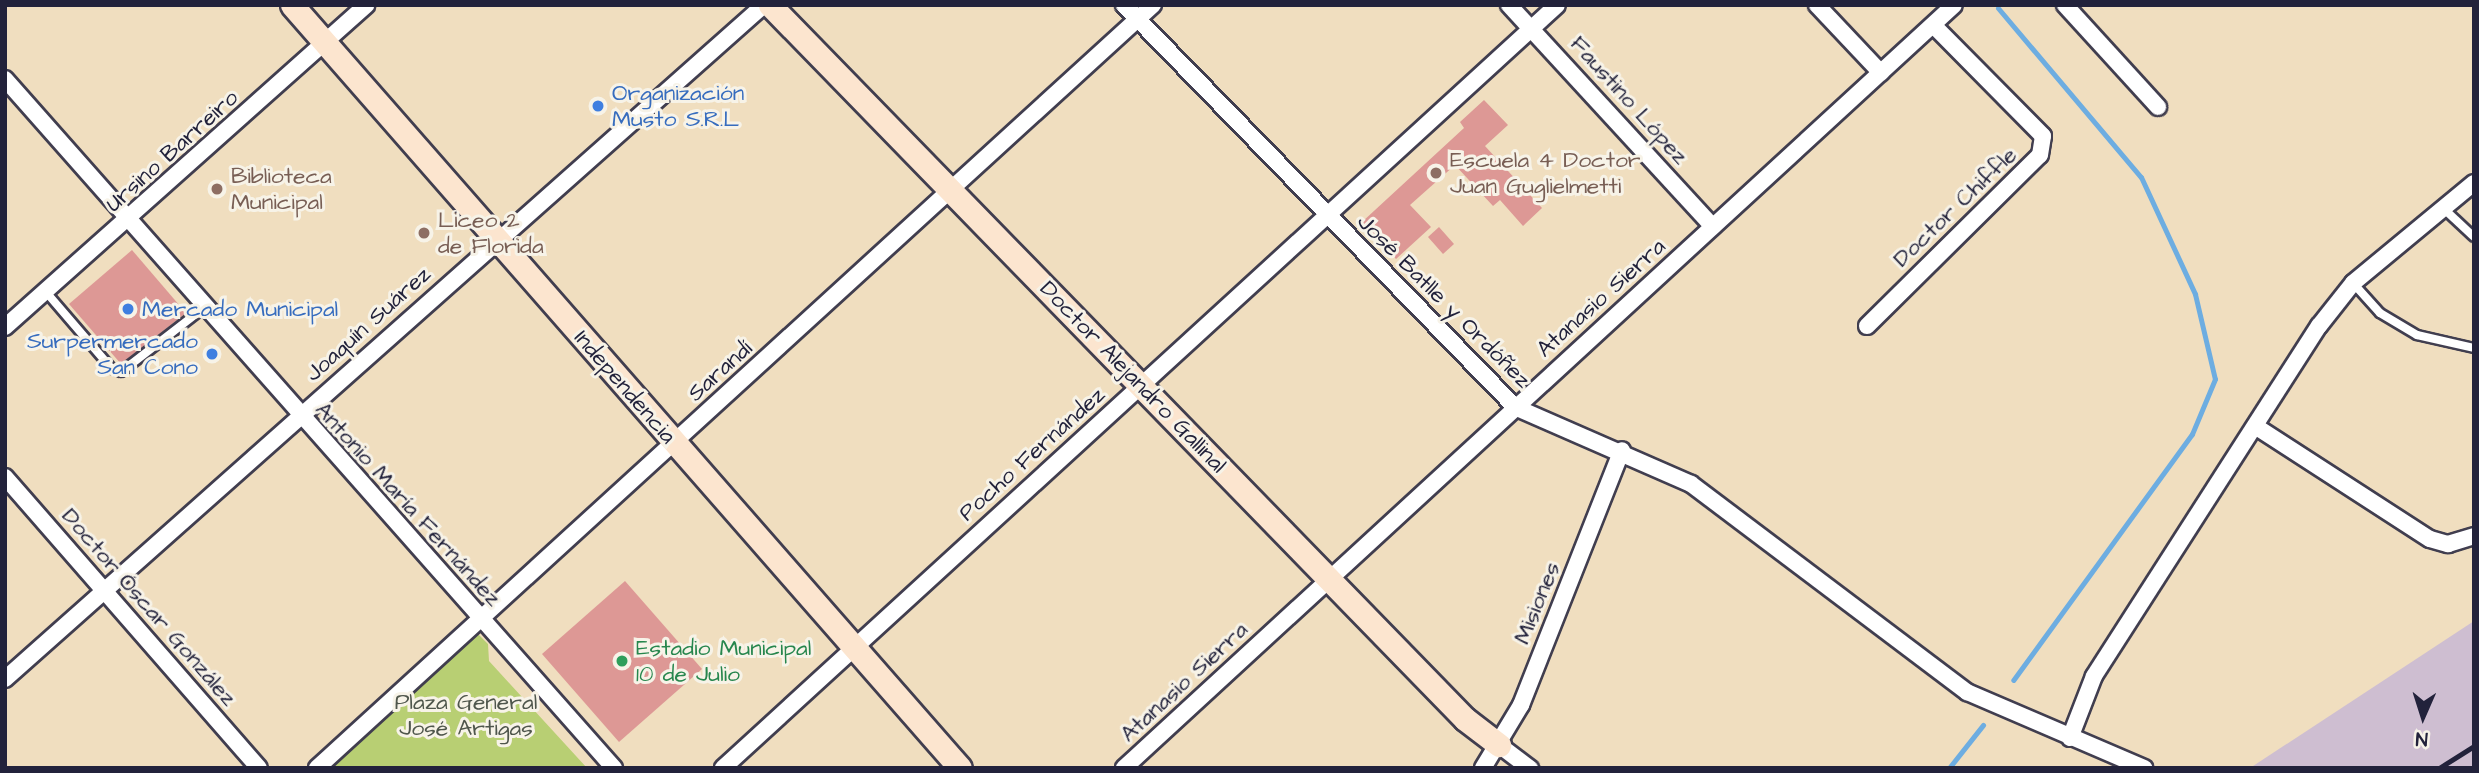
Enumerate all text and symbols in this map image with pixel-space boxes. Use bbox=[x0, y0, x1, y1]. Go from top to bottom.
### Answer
street label: Faustino López bbox=[1564, 30, 1694, 170]
place label: Organización Musto S.R.L bbox=[612, 79, 744, 133]
street label: Ursino Barreiro bbox=[100, 84, 244, 218]
marker: Organización Musto S.R.L bbox=[590, 98, 606, 114]
street label: Doctor Chiffle bbox=[1887, 141, 2023, 273]
place label: Escuela 4 Doctor Juan Guglielmetti bbox=[1450, 146, 1641, 200]
place label: Biblioteca Municipal bbox=[231, 162, 332, 216]
marker: Escuela 4 Doctor Juan Guglielmetti bbox=[1428, 165, 1444, 181]
marker: Biblioteca Municipal bbox=[209, 181, 225, 197]
place label: Liceo 2 de Florida bbox=[438, 206, 544, 260]
street label: José Batlle y Ordóñez bbox=[1351, 208, 1537, 394]
marker: Liceo 2 de Florida bbox=[416, 225, 432, 241]
street label: Atanasio Sierra bbox=[1531, 233, 1671, 363]
street label: Joaquín Suárez bbox=[300, 260, 436, 388]
street label: Doctor Alejandro Gallinal bbox=[1034, 275, 1232, 479]
place label: Mercado Municipal bbox=[142, 295, 338, 323]
marker: Mercado Municipal bbox=[120, 301, 136, 317]
street label: Independencia bbox=[568, 325, 682, 449]
place label: Surpermercado San Cono bbox=[27, 327, 198, 381]
street label: Sarandí bbox=[682, 335, 758, 407]
marker: Surpermercado San Cono bbox=[204, 346, 220, 362]
street label: Pocho Fernández bbox=[953, 381, 1111, 527]
street label: Antonio María Fernández bbox=[309, 396, 507, 612]
street label: Doctor Óscar González bbox=[56, 503, 242, 711]
street label: Misiones bbox=[1508, 558, 1566, 648]
street label: Atanasio Sierra bbox=[1115, 616, 1253, 748]
place label: Estadio Municipal 10 de Julio bbox=[636, 634, 811, 688]
marker: Estadio Municipal 10 de Julio bbox=[614, 653, 630, 669]
north arrow bbox=[2388, 682, 2458, 752]
park label: Plaza General José Artigas bbox=[395, 688, 537, 742]
text: N bbox=[2415, 725, 2429, 752]

